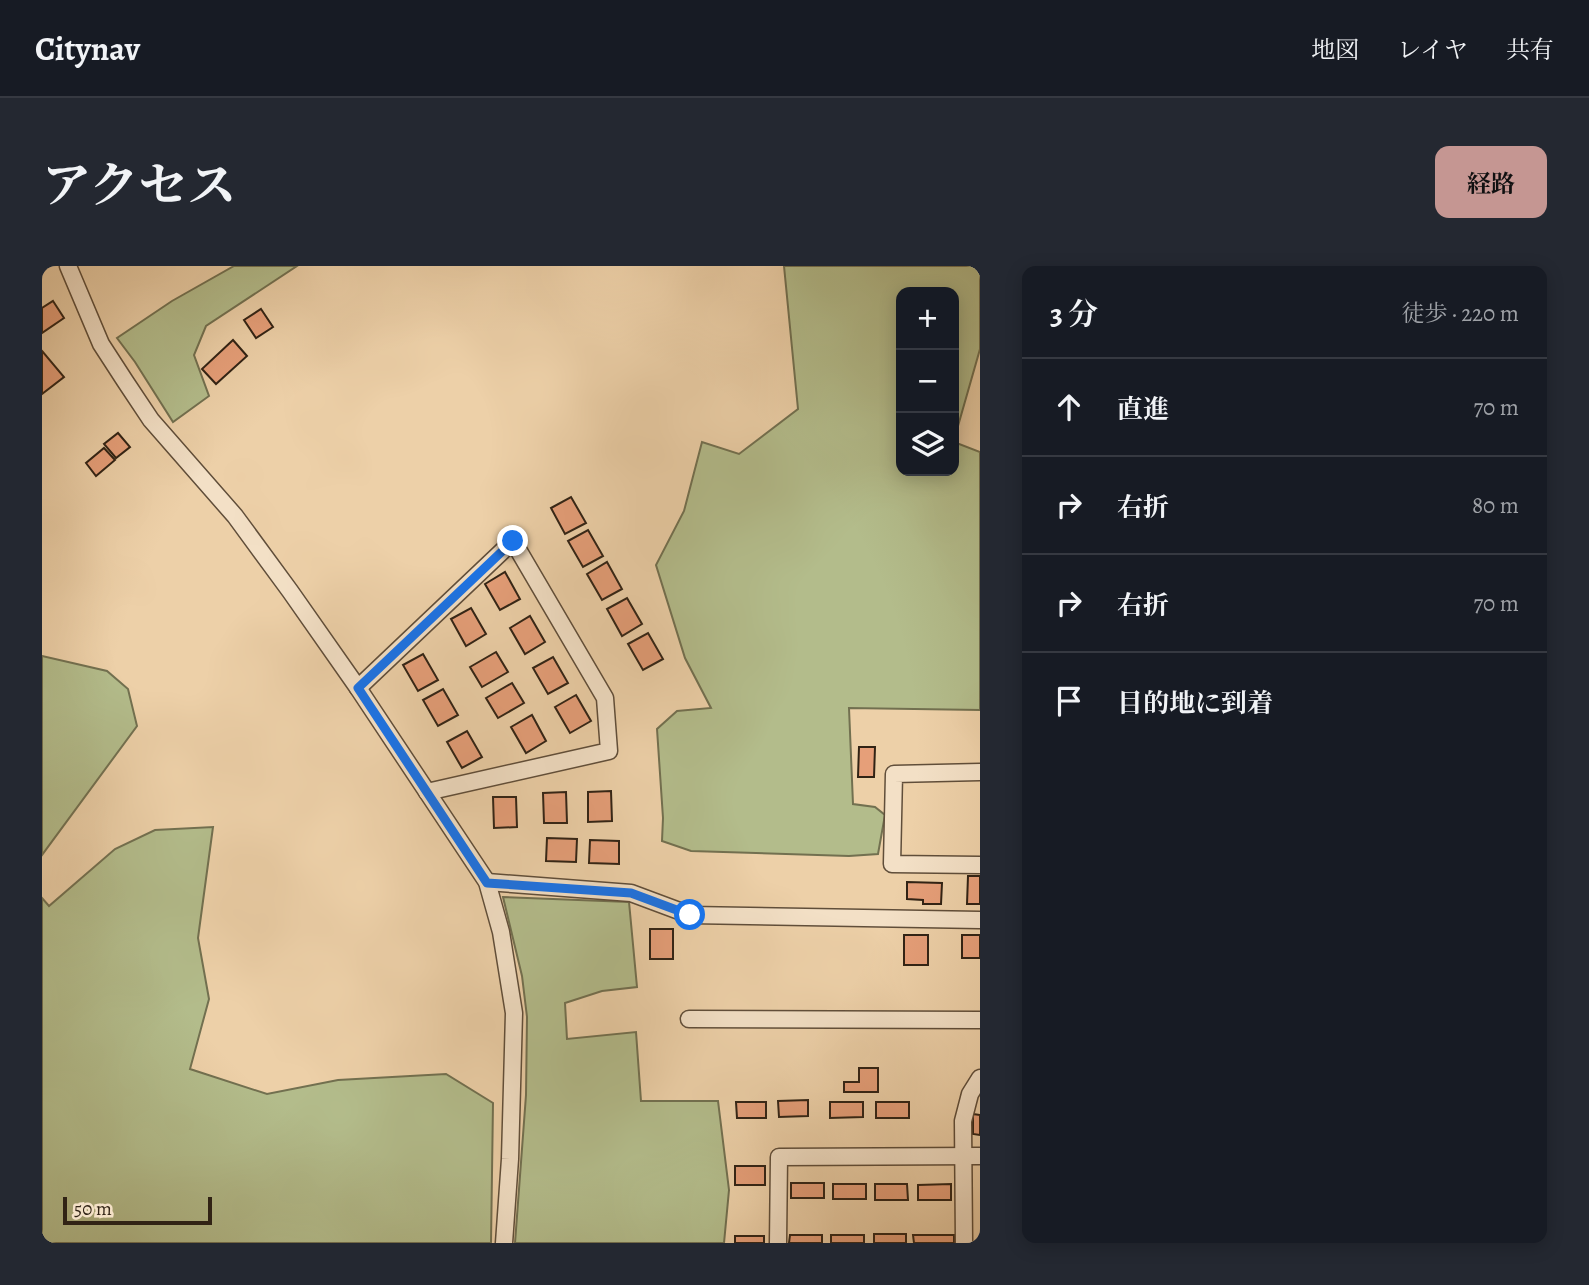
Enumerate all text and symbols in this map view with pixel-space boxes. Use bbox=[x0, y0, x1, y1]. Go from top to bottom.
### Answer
text: Citynav bbox=[35, 26, 140, 71]
text: 地図 bbox=[1311, 34, 1359, 66]
text: レイヤ bbox=[1397, 34, 1468, 66]
text: 共有 bbox=[1506, 34, 1554, 66]
button: 経路 bbox=[1435, 146, 1547, 218]
text: アクセス bbox=[42, 152, 237, 219]
map controls bbox=[896, 287, 959, 476]
button: + bbox=[896, 287, 959, 350]
text: 3 分 bbox=[1050, 294, 1098, 334]
text: 徒歩 · 220 m bbox=[1402, 298, 1519, 329]
button: − bbox=[896, 350, 959, 413]
icon: ahead bbox=[1050, 388, 1088, 426]
text: 直進 bbox=[1117, 392, 1169, 427]
text: 70 m bbox=[1473, 392, 1519, 423]
button: layers bbox=[896, 413, 959, 476]
icon: right bbox=[1050, 486, 1088, 524]
text: 右折 bbox=[1117, 490, 1169, 525]
text: 80 m bbox=[1472, 490, 1519, 521]
route end bbox=[497, 525, 528, 556]
icon: right bbox=[1050, 584, 1088, 622]
text: 右折 bbox=[1117, 588, 1169, 623]
text: 70 m bbox=[1473, 588, 1519, 619]
icon: arrive bbox=[1050, 682, 1088, 720]
text: 目的地に到着 bbox=[1117, 686, 1273, 721]
route start bbox=[674, 899, 705, 930]
scale bar bbox=[63, 1194, 212, 1226]
text: 50 m bbox=[74, 1196, 112, 1222]

